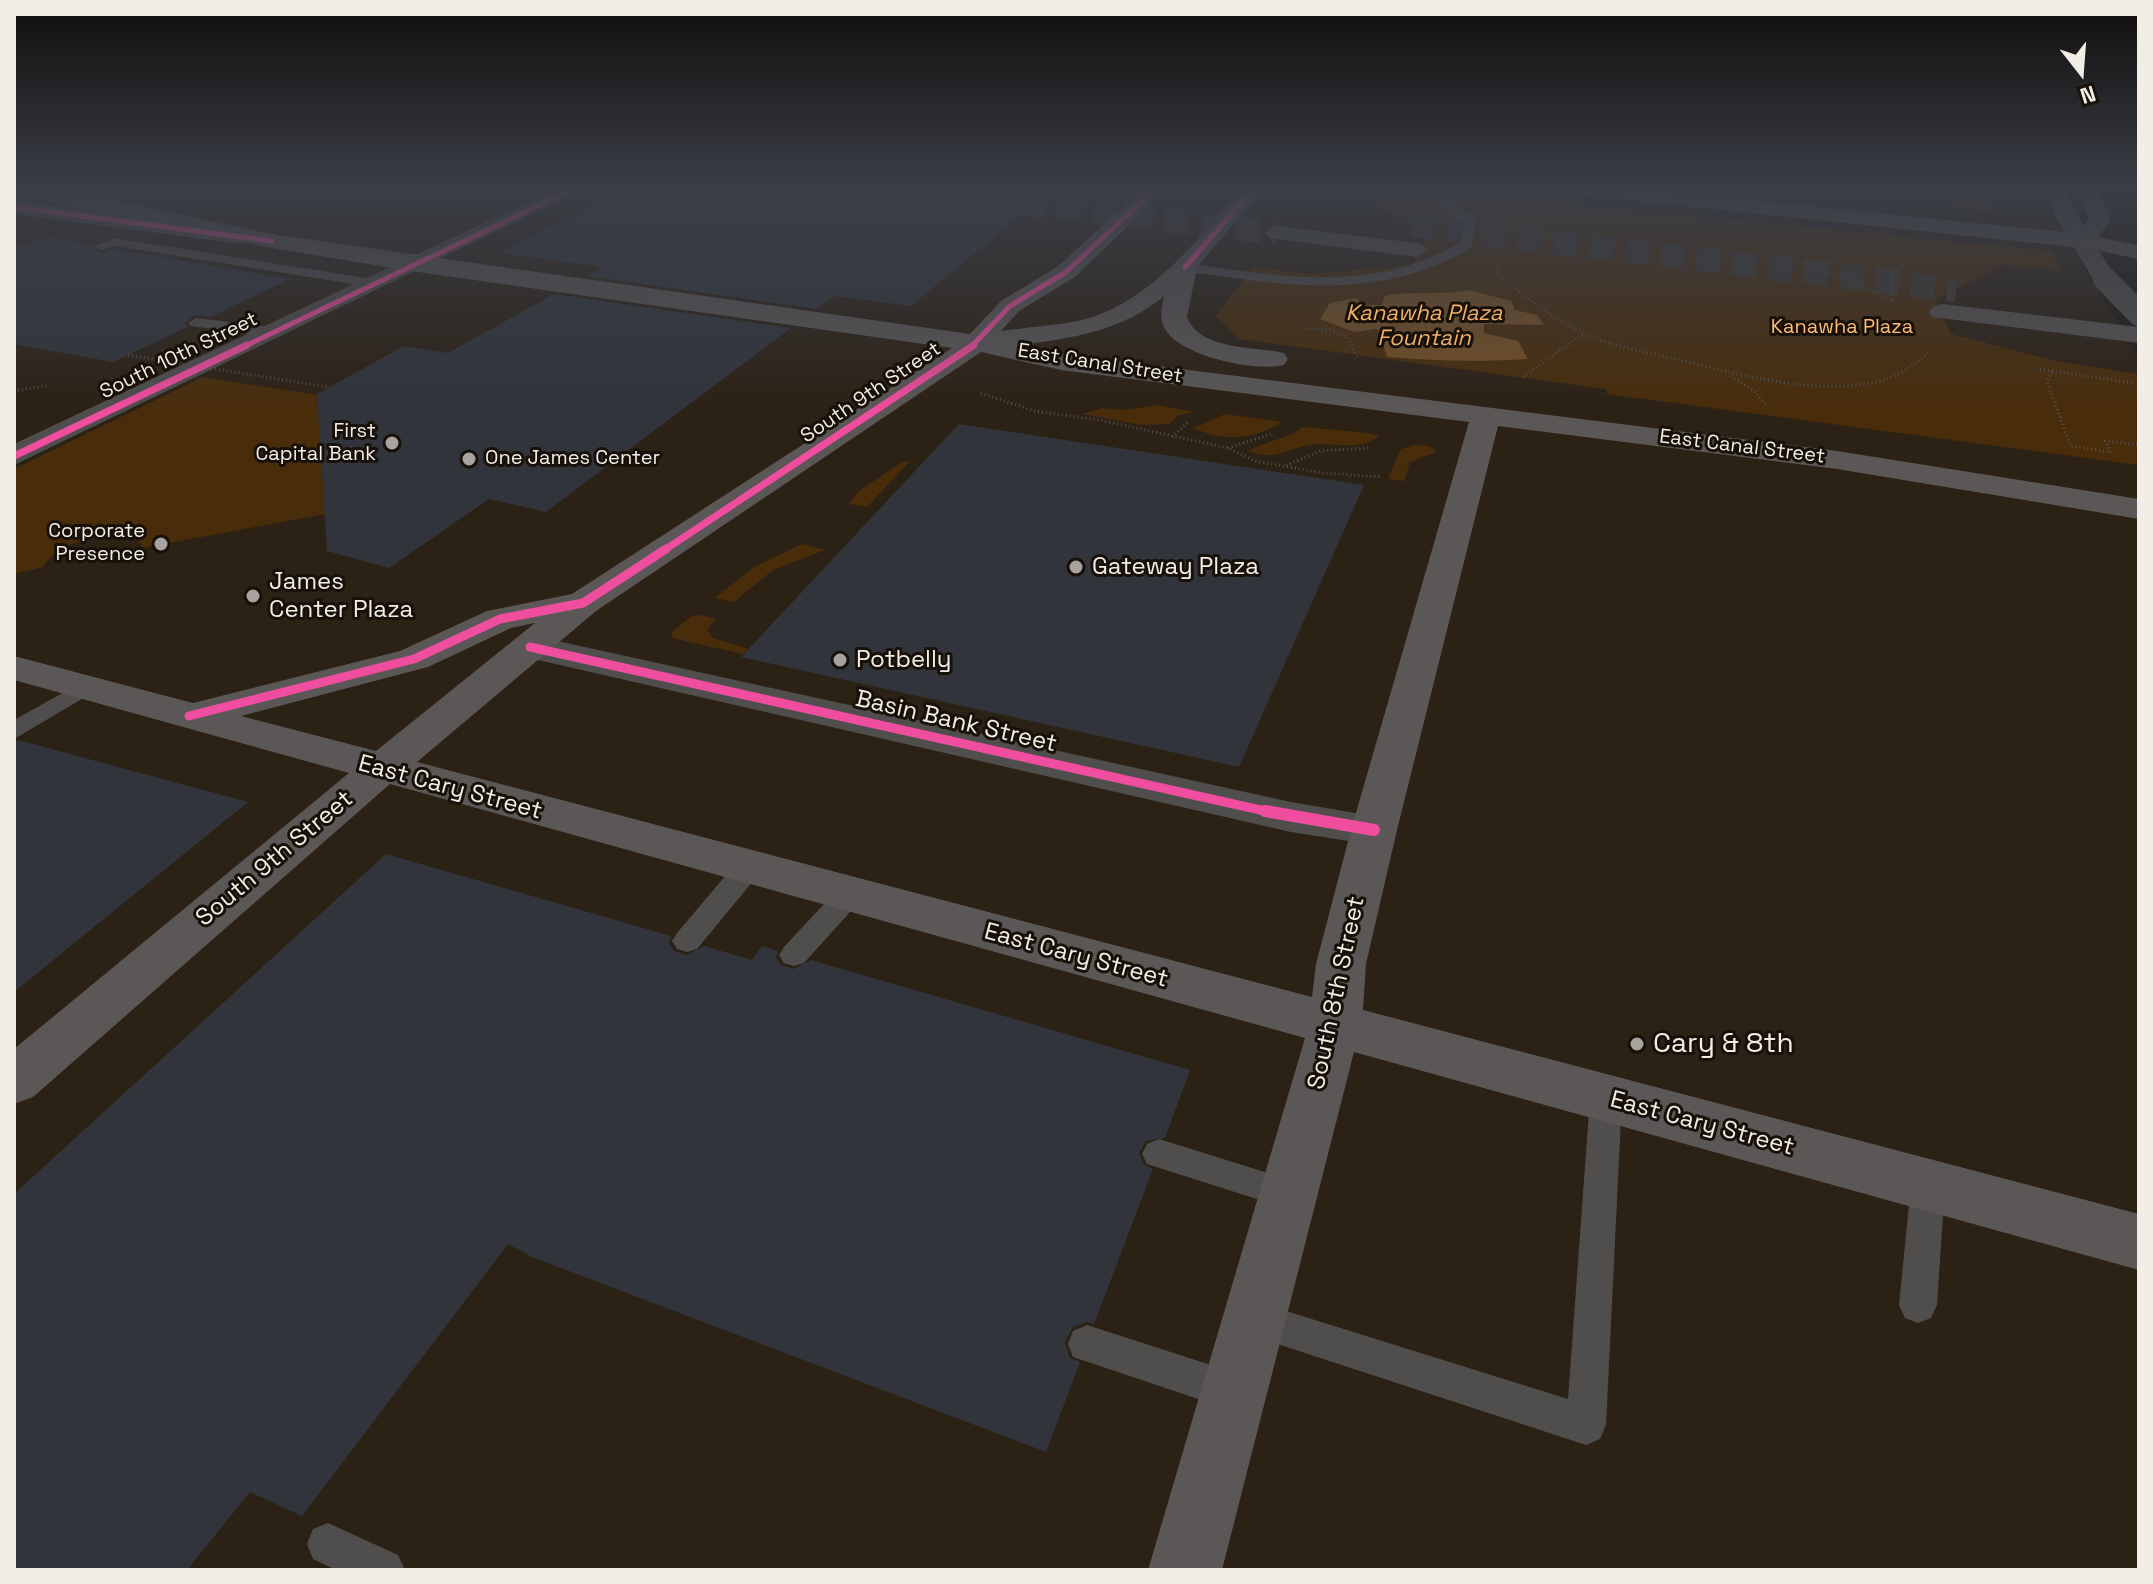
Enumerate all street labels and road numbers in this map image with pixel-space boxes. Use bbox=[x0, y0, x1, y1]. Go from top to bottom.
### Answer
street label: South 10th Street bbox=[96, 307, 262, 405]
street label: South 9th Street bbox=[797, 337, 945, 449]
street label: East Canal Street bbox=[1016, 339, 1184, 389]
street label: East Canal Street bbox=[1658, 425, 1826, 469]
street label: Basin Bank Street bbox=[853, 685, 1059, 759]
street label: East Cary Street bbox=[355, 750, 545, 826]
street label: South 9th Street bbox=[191, 785, 359, 933]
street label: South 8th Street bbox=[1302, 894, 1372, 1092]
street label: East Cary Street bbox=[981, 918, 1171, 994]
street label: East Cary Street bbox=[1607, 1086, 1797, 1162]

